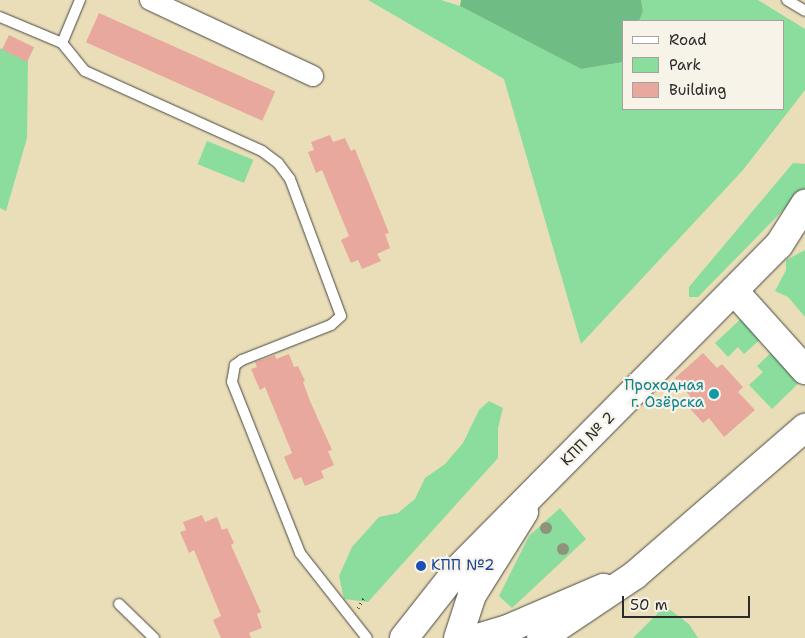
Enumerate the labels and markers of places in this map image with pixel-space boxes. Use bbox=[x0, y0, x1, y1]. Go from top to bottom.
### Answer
place label: Проходная г. Озёрска bbox=[625, 376, 704, 411]
marker: Проходная г. Озёрска bbox=[708, 388, 720, 400]
place label: КПП №2 bbox=[431, 557, 495, 575]
marker: КПП №2 bbox=[415, 560, 427, 572]

